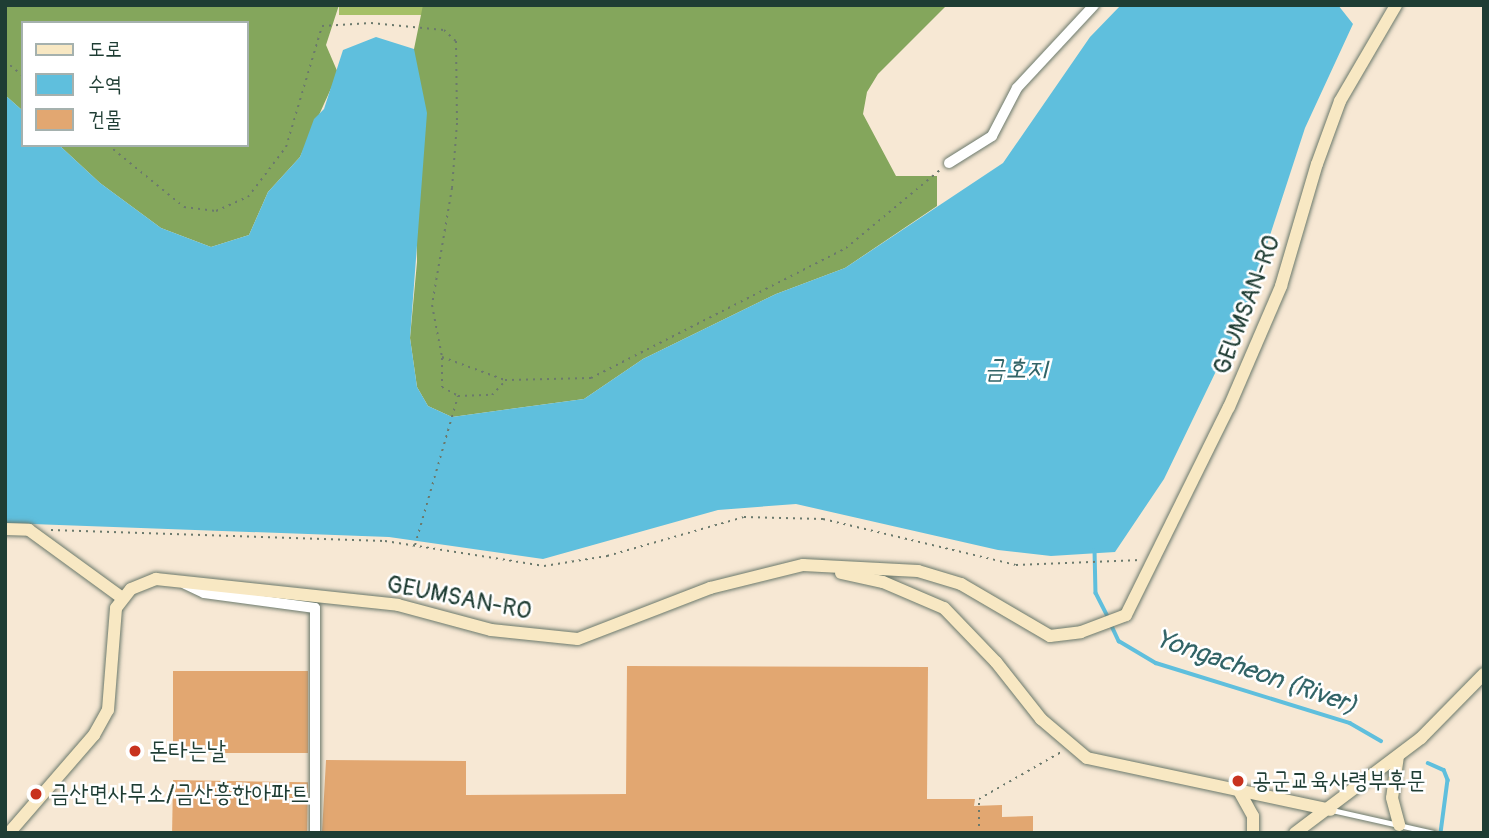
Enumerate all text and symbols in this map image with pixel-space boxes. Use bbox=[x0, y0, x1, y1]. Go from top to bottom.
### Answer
legend bbox=[21, 21, 248, 147]
text: 도로 bbox=[88, 36, 122, 63]
text: 수역 bbox=[88, 71, 122, 98]
text: 건물 bbox=[88, 106, 122, 133]
street label: GEUMSAN-RO bbox=[1207, 231, 1287, 379]
water label: 금호지 bbox=[985, 354, 1047, 386]
street label: GEUMSAN-RO bbox=[384, 570, 534, 626]
water label: Yongacheon (River) bbox=[1151, 624, 1361, 722]
place label: 돈타는날 bbox=[149, 737, 226, 765]
marker: 돈타는날 bbox=[127, 743, 143, 759]
place label: 공군교육사령부후문 bbox=[1252, 767, 1426, 795]
marker: 공군교육사령부후문 bbox=[1230, 773, 1246, 789]
place label: 금산면사무소/금산흥한아파트 bbox=[50, 780, 310, 808]
marker: 금산면사무소/금산흥한아파트 bbox=[28, 786, 44, 802]

